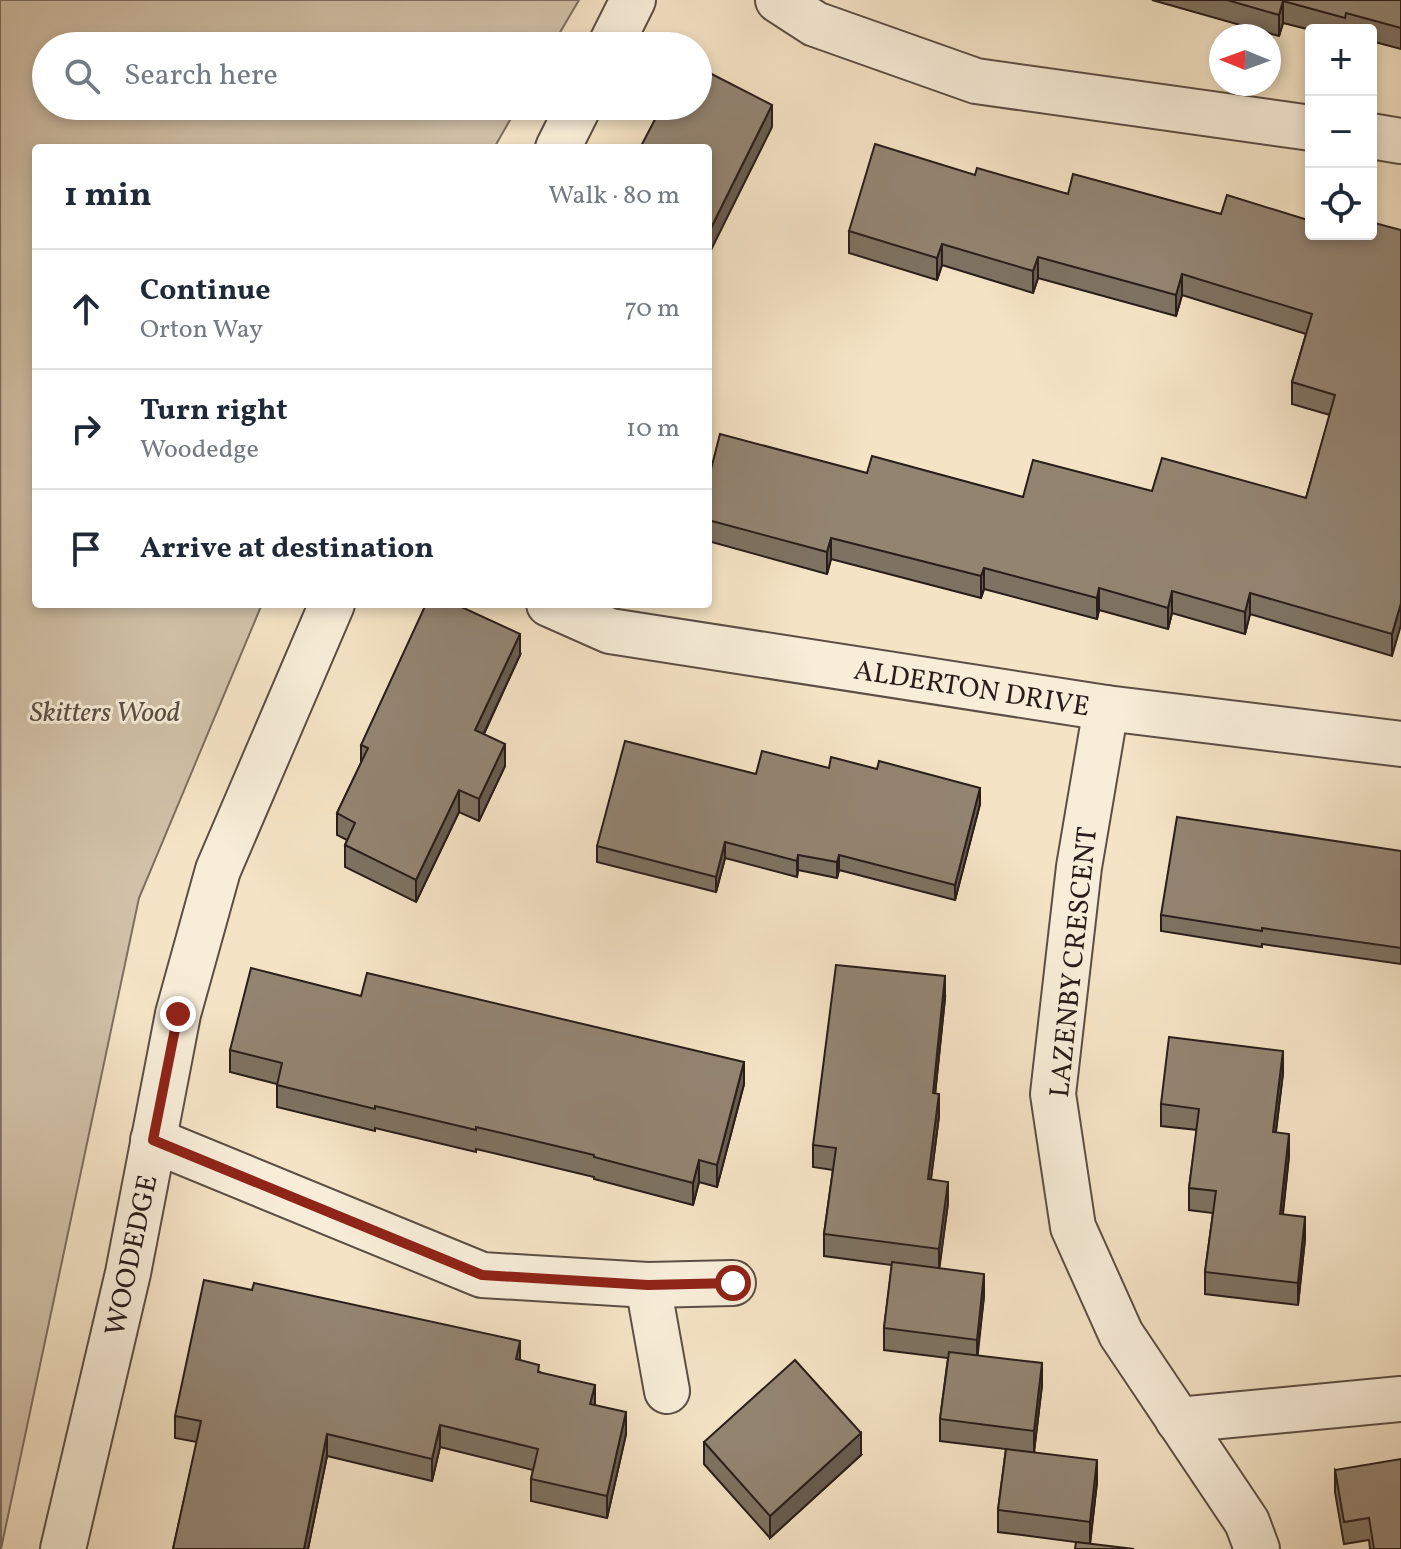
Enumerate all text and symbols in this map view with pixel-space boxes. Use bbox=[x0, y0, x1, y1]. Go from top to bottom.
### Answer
north arrow bbox=[1209, 24, 1281, 96]
map controls bbox=[1305, 24, 1377, 240]
button: + bbox=[1305, 24, 1377, 96]
search box bbox=[32, 32, 712, 120]
icon: search bbox=[60, 54, 104, 98]
text: Search here bbox=[124, 55, 278, 97]
button: − bbox=[1305, 96, 1377, 168]
button: locate bbox=[1305, 168, 1377, 240]
text: 1 min bbox=[64, 173, 152, 220]
text: Walk · 80 m bbox=[548, 178, 680, 214]
text: Continue bbox=[140, 270, 271, 312]
icon: ahead bbox=[64, 287, 108, 331]
text: 70 m bbox=[625, 291, 680, 327]
text: Orton Way bbox=[140, 312, 263, 348]
text: Turn right bbox=[140, 390, 288, 432]
icon: right bbox=[64, 407, 108, 451]
text: 10 m bbox=[626, 411, 680, 447]
text: Woodedge bbox=[140, 432, 259, 468]
icon: arrive bbox=[64, 527, 108, 571]
text: Arrive at destination bbox=[140, 528, 434, 570]
street label: ALDERTON DRIVE bbox=[851, 652, 1092, 727]
park label: Skitters Wood bbox=[30, 694, 180, 733]
street label: LAZENBY CRESCENT bbox=[1041, 825, 1108, 1099]
route end bbox=[160, 996, 196, 1032]
street label: WOODEDGE bbox=[96, 1171, 169, 1340]
route start bbox=[715, 1265, 751, 1301]

